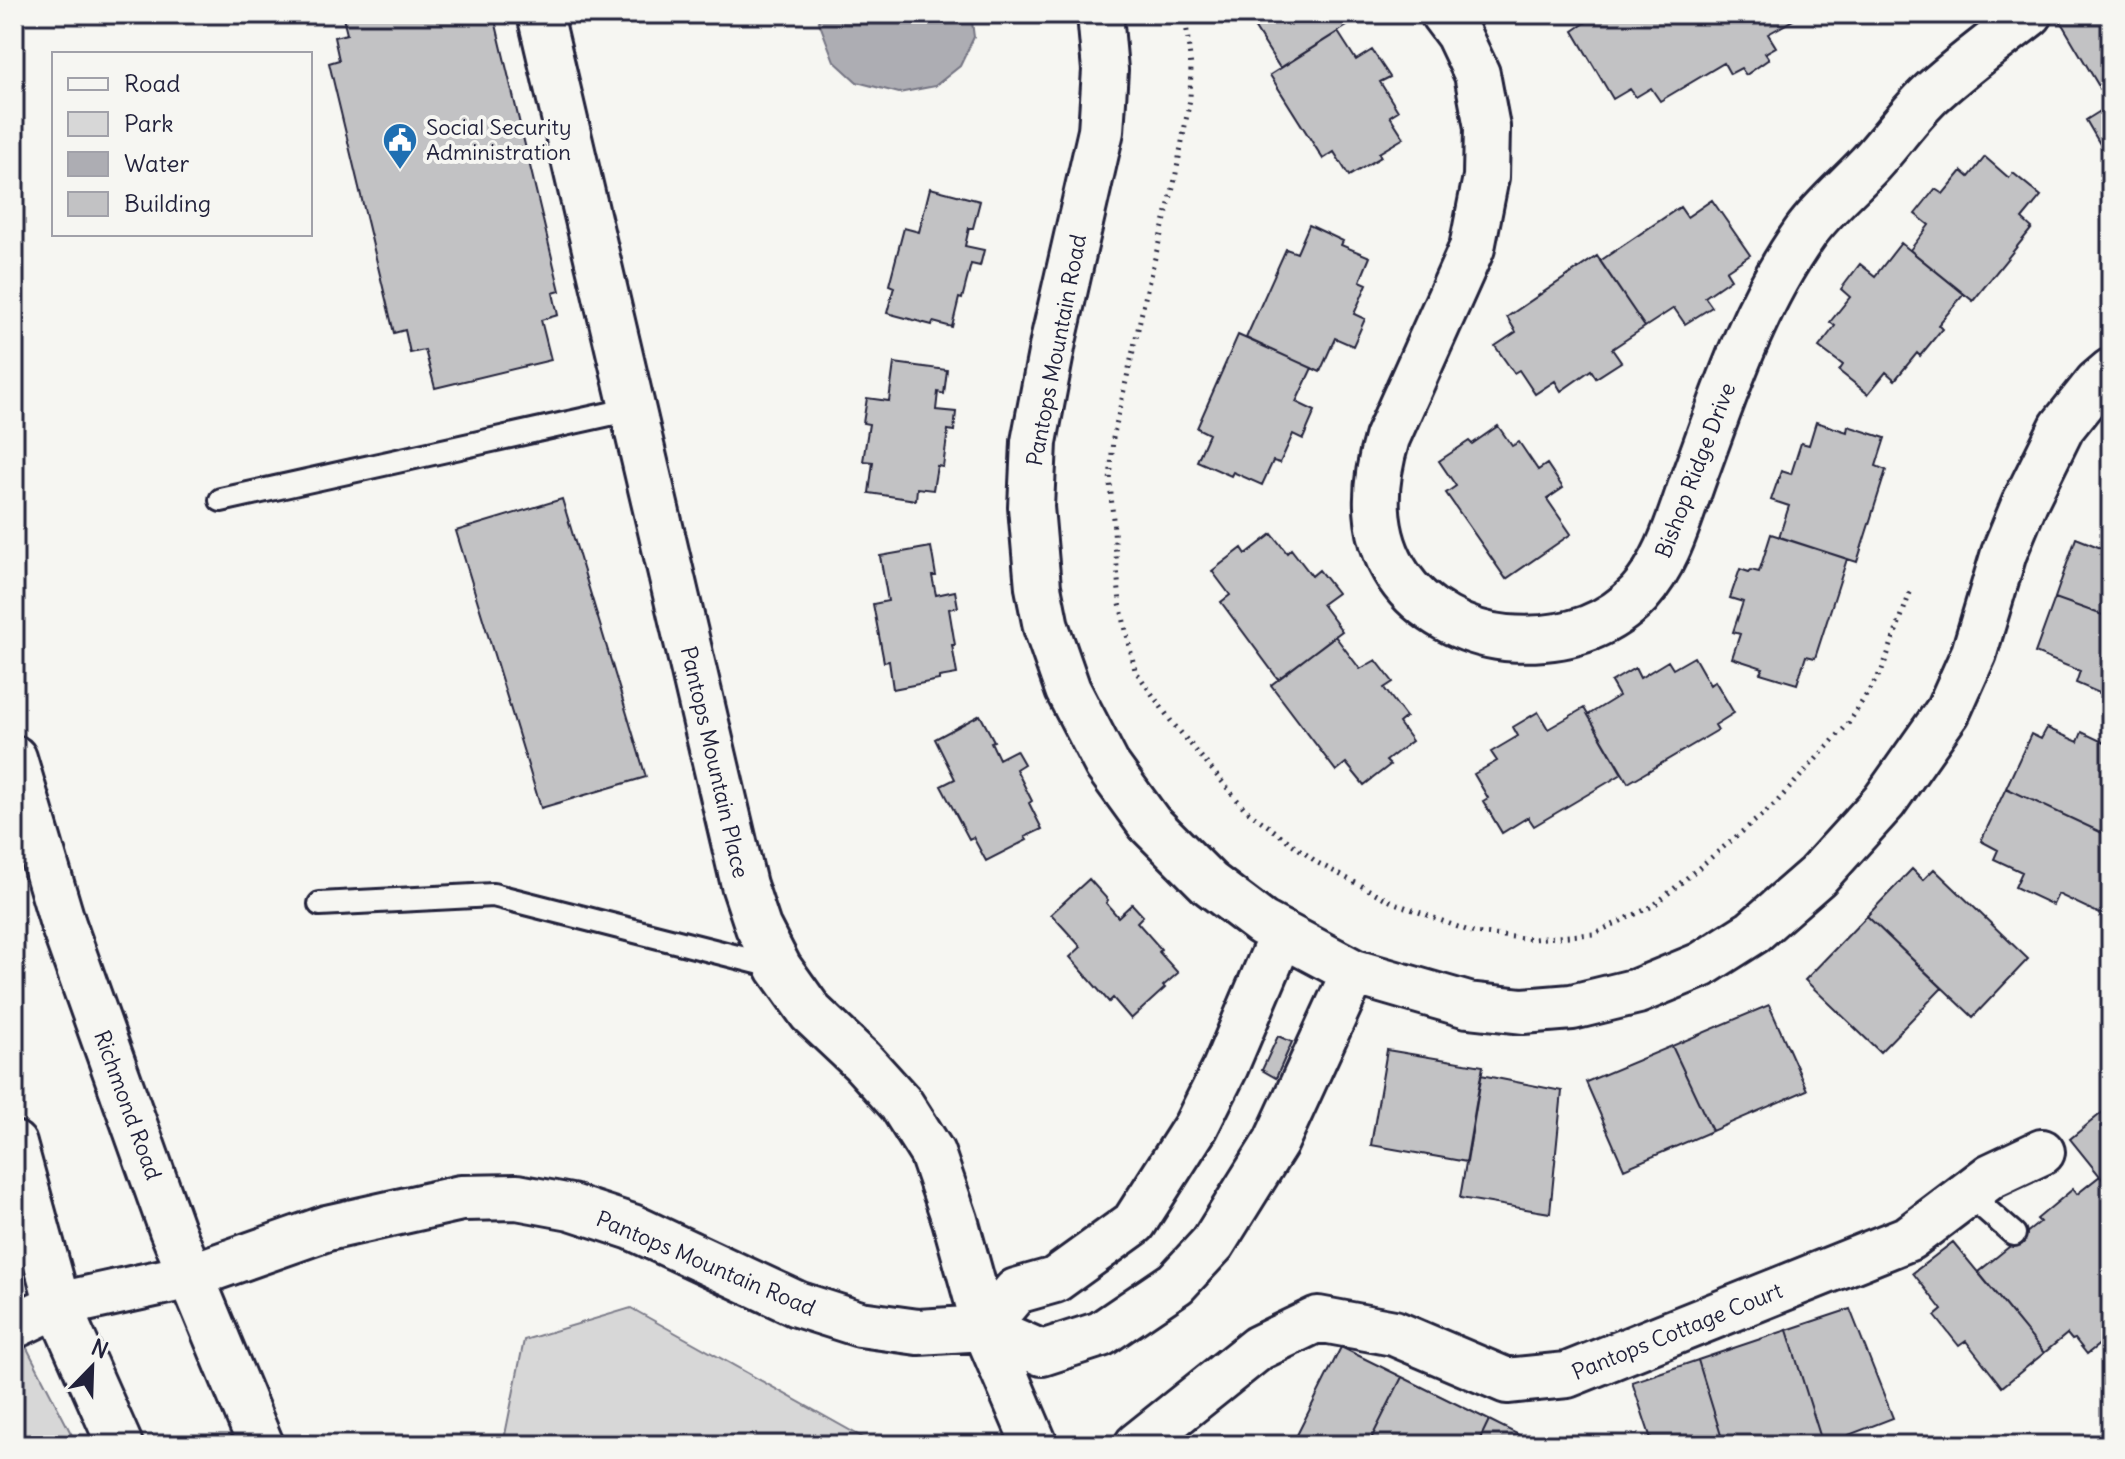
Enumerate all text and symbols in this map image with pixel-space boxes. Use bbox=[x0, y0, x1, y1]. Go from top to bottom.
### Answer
legend bbox=[52, 52, 312, 236]
text: Road bbox=[124, 68, 180, 98]
text: Park bbox=[124, 108, 174, 138]
place label: Social Security Administration bbox=[426, 113, 571, 166]
public building icon: Social Security Administration bbox=[381, 121, 419, 171]
text: Water bbox=[124, 148, 189, 178]
text: Building bbox=[124, 188, 211, 218]
street label: Pantops Mountain Road bbox=[1020, 232, 1092, 468]
street label: Bishop Ridge Drive bbox=[1649, 378, 1741, 562]
street label: Pantops Mountain Place bbox=[675, 643, 755, 881]
street label: Richmond Road bbox=[88, 1026, 168, 1184]
street label: Pantops Mountain Road bbox=[592, 1204, 820, 1322]
street label: Pantops Cottage Court bbox=[1568, 1276, 1786, 1386]
north arrow bbox=[52, 1327, 132, 1407]
text: N bbox=[87, 1333, 112, 1364]

